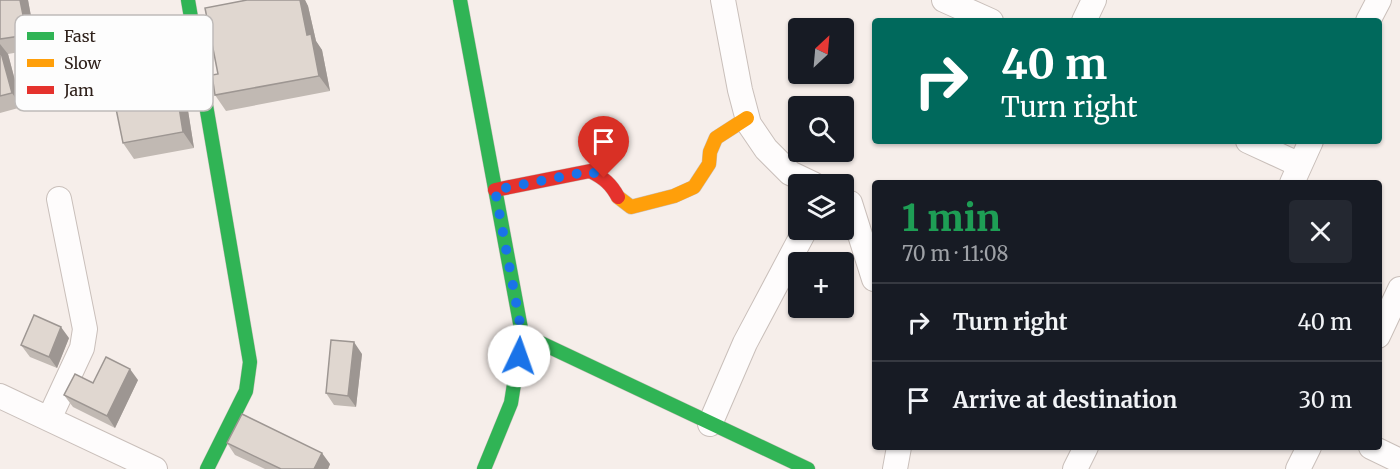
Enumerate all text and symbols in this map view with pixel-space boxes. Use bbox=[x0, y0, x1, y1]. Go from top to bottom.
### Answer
legend bbox=[15, 15, 213, 111]
north arrow bbox=[788, 18, 854, 84]
map controls bbox=[788, 18, 854, 318]
text: Fast bbox=[64, 26, 97, 46]
text: 40 m bbox=[1001, 38, 1107, 90]
icon: right bbox=[902, 42, 980, 120]
text: Slow bbox=[64, 53, 102, 73]
text: Jam bbox=[63, 80, 94, 100]
text: Turn right bbox=[1001, 90, 1138, 124]
button: search bbox=[788, 96, 854, 162]
pin bbox=[578, 116, 629, 178]
icon: arrive bbox=[587, 125, 620, 158]
button: layers bbox=[788, 174, 854, 240]
text: 1 min bbox=[902, 196, 1001, 241]
button: close bbox=[1289, 200, 1352, 263]
text: 70 m · 11:08 bbox=[902, 241, 1009, 266]
button: + bbox=[788, 252, 854, 318]
icon: right bbox=[902, 306, 935, 339]
text: Turn right bbox=[953, 308, 1067, 336]
text: 40 m bbox=[1297, 308, 1352, 336]
position arrow bbox=[487, 324, 551, 388]
icon: arrive bbox=[902, 384, 935, 417]
text: Arrive at destination bbox=[953, 386, 1177, 414]
text: 30 m bbox=[1298, 386, 1352, 414]

